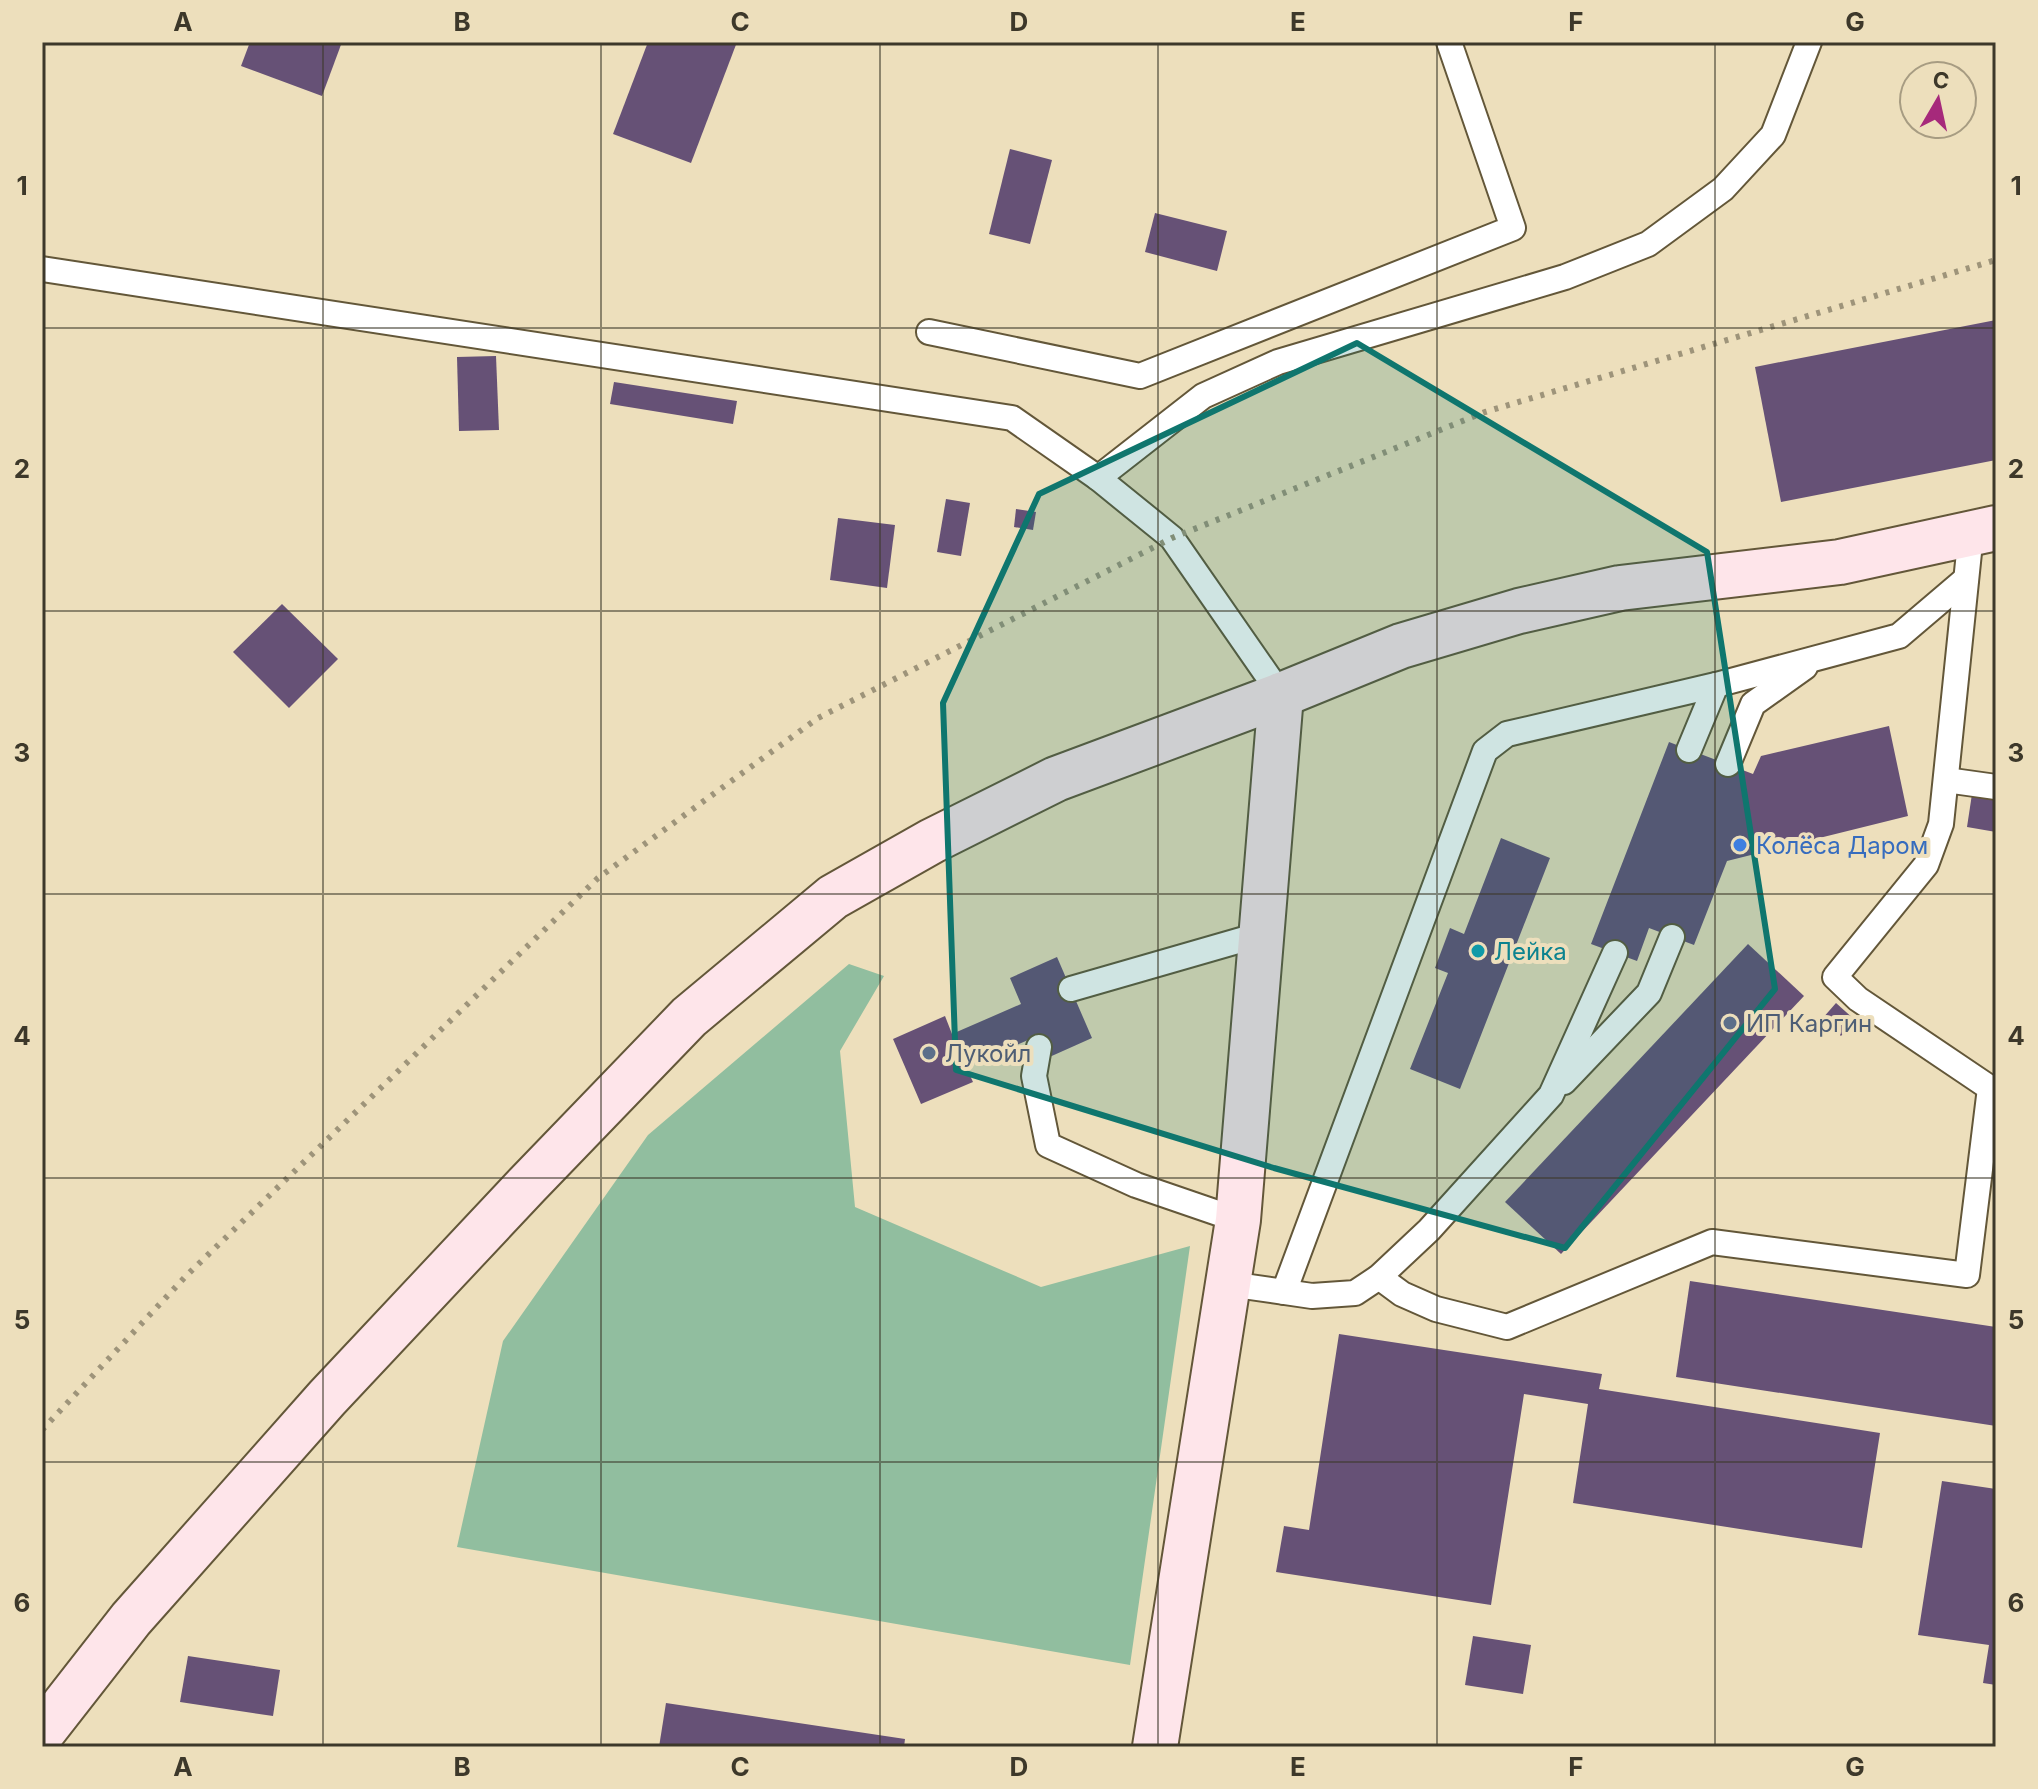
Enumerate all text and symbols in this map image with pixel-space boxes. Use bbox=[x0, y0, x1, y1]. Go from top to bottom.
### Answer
text: A bbox=[173, 6, 193, 37]
text: B bbox=[453, 6, 471, 37]
text: C bbox=[730, 6, 750, 37]
text: D bbox=[1010, 6, 1028, 37]
text: E bbox=[1290, 6, 1306, 37]
text: F bbox=[1568, 6, 1584, 37]
text: G bbox=[1845, 6, 1865, 37]
north arrow bbox=[1898, 60, 1978, 140]
text: С bbox=[1931, 66, 1951, 94]
text: 1 bbox=[16, 170, 28, 201]
text: 1 bbox=[2010, 170, 2022, 201]
text: 2 bbox=[14, 453, 30, 484]
text: 2 bbox=[2008, 453, 2024, 484]
text: 3 bbox=[14, 737, 30, 768]
text: 3 bbox=[2008, 737, 2024, 768]
place label: Колёса Даром bbox=[1756, 831, 1928, 860]
marker: Колёса Даром bbox=[1731, 836, 1749, 854]
place label: Лейка bbox=[1494, 937, 1567, 966]
marker: Лейка bbox=[1469, 942, 1487, 960]
place label: ИП Каргин bbox=[1746, 1009, 1872, 1038]
marker: ИП Каргин bbox=[1721, 1014, 1739, 1032]
text: 4 bbox=[13, 1020, 31, 1051]
text: 4 bbox=[2007, 1020, 2025, 1051]
place label: Лукойл bbox=[945, 1039, 1031, 1068]
marker: Лукойл bbox=[920, 1044, 938, 1062]
text: 5 bbox=[14, 1304, 30, 1335]
text: 5 bbox=[2008, 1304, 2024, 1335]
text: 6 bbox=[14, 1587, 30, 1618]
text: 6 bbox=[2008, 1587, 2024, 1618]
text: A bbox=[173, 1751, 193, 1782]
text: B bbox=[453, 1751, 471, 1782]
text: C bbox=[730, 1751, 750, 1782]
text: D bbox=[1010, 1751, 1028, 1782]
text: E bbox=[1290, 1751, 1306, 1782]
text: F bbox=[1568, 1751, 1584, 1782]
text: G bbox=[1845, 1751, 1865, 1782]

